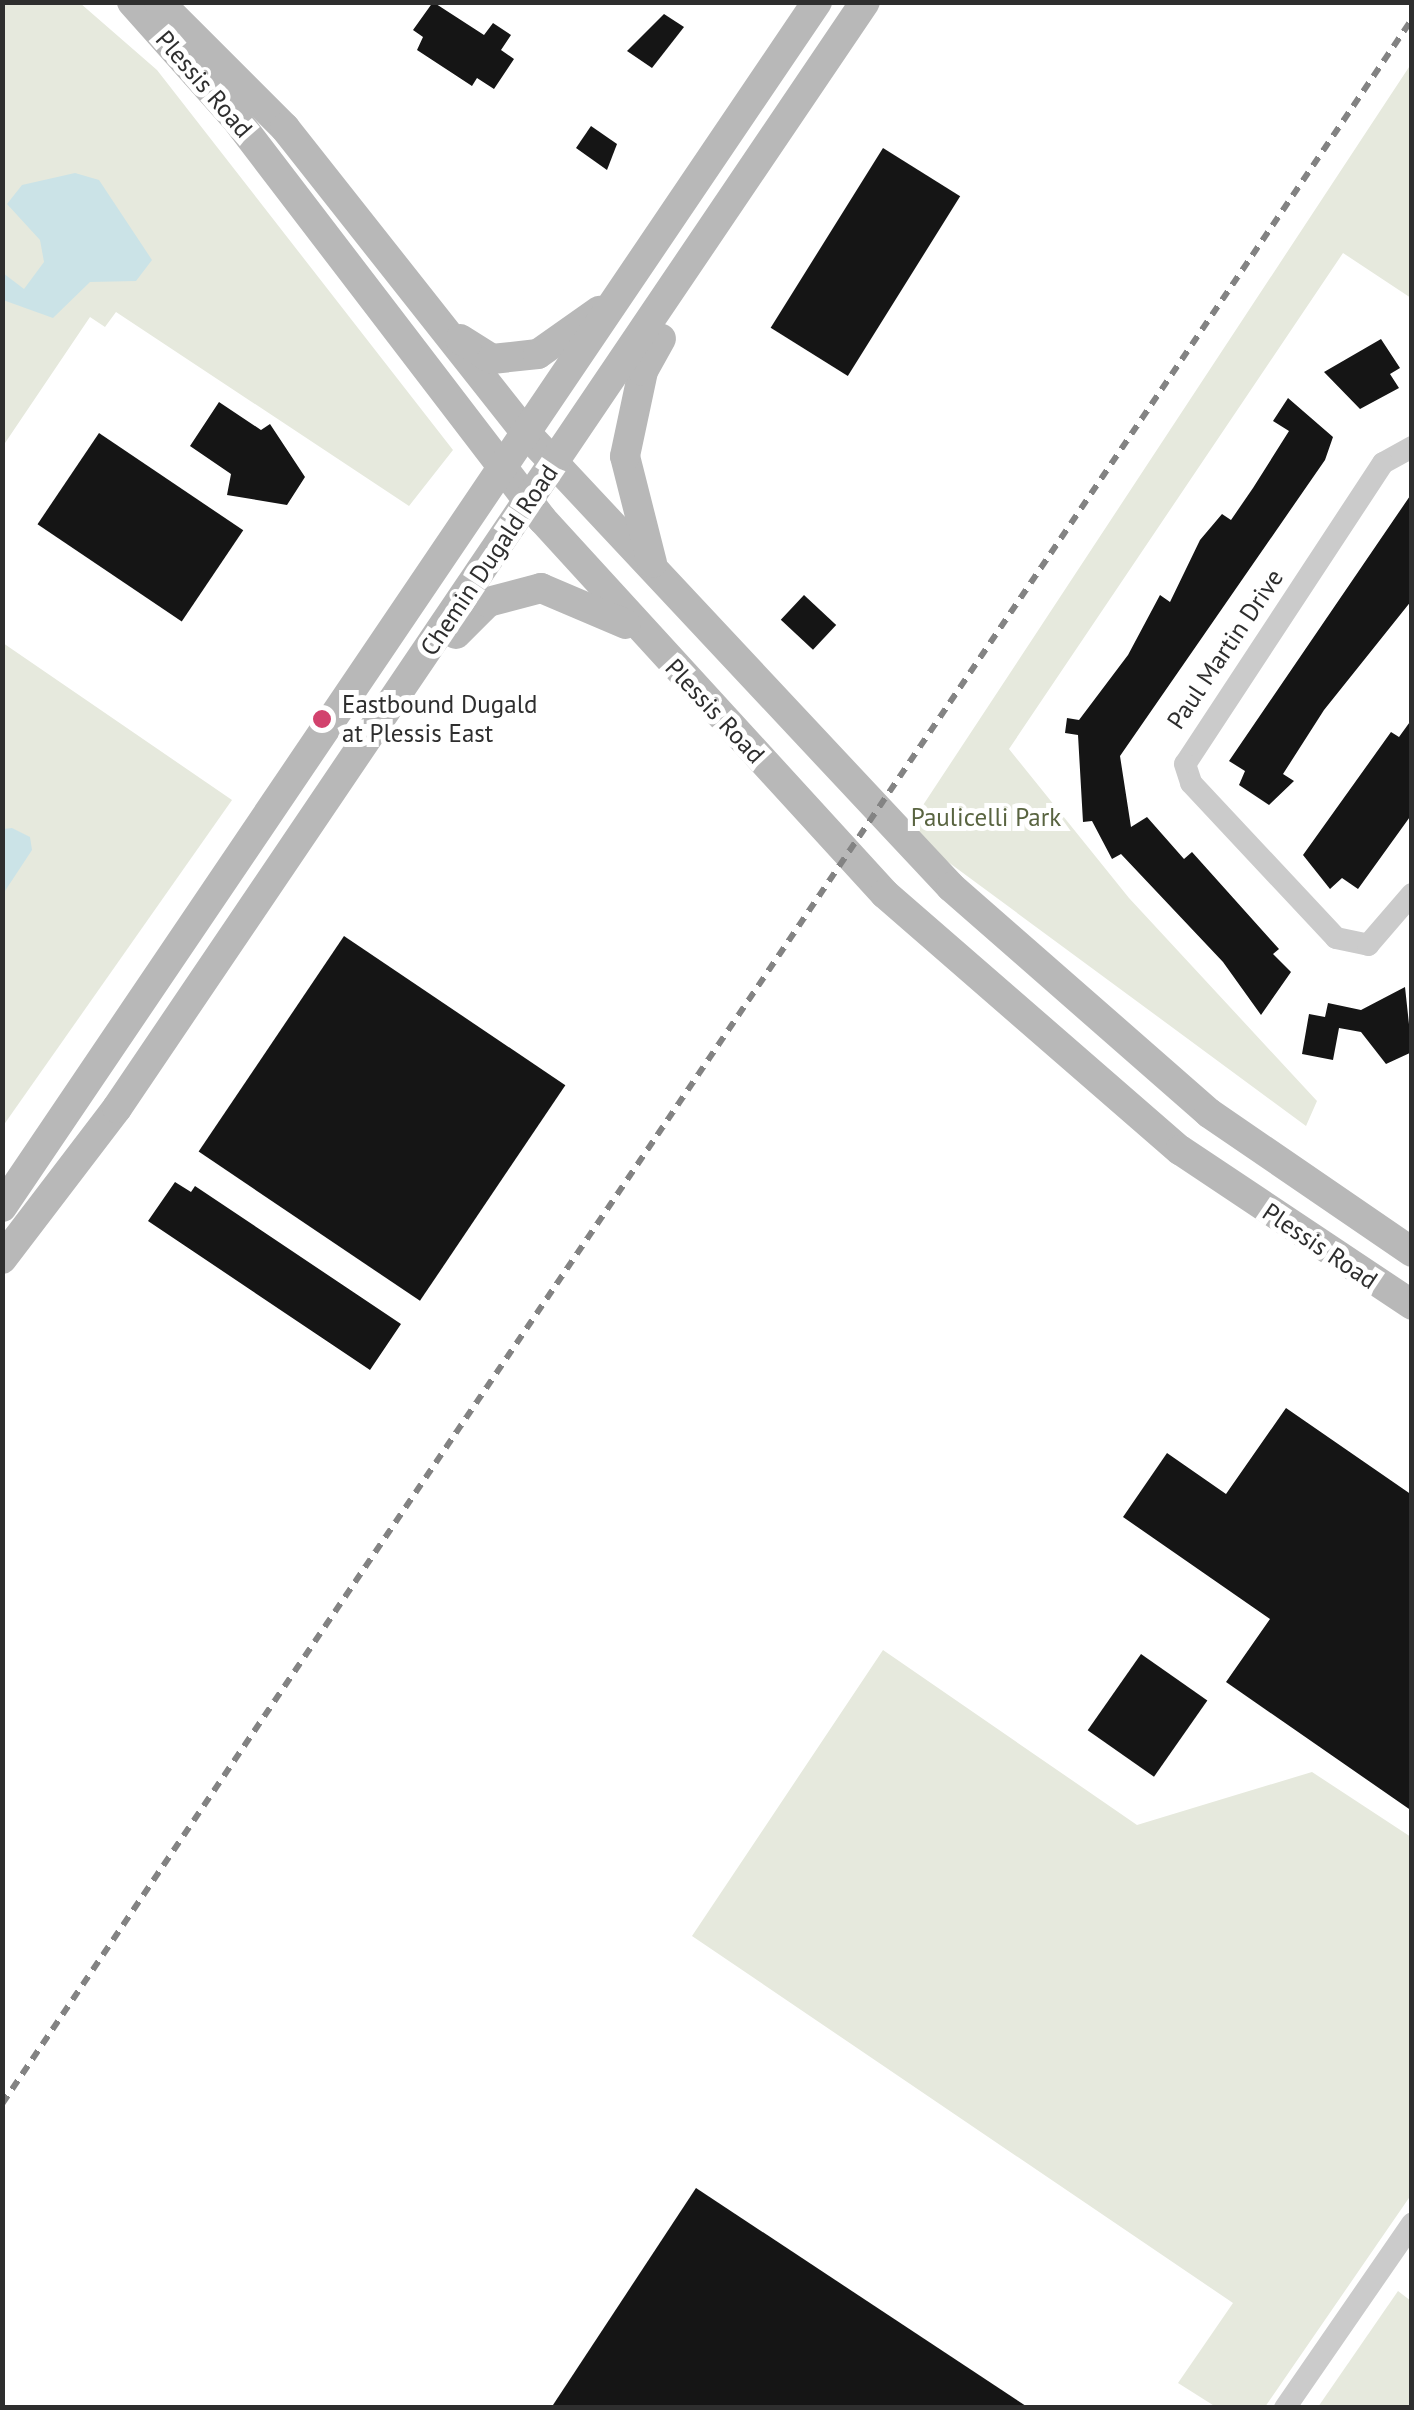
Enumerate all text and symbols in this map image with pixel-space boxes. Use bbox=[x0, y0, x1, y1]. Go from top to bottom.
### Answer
street label: Plessis Road bbox=[149, 24, 259, 144]
street label: Chemin Dugald Road bbox=[414, 459, 564, 661]
street label: Paul Martin Drive bbox=[1161, 564, 1289, 734]
street label: Plessis Road bbox=[659, 653, 771, 769]
place label: Eastbound Dugald at Plessis East bbox=[342, 690, 537, 749]
marker: Eastbound Dugald at Plessis East bbox=[311, 708, 333, 730]
park label: Paulicelli Park bbox=[911, 802, 1061, 832]
street label: Plessis Road bbox=[1257, 1197, 1383, 1295]

